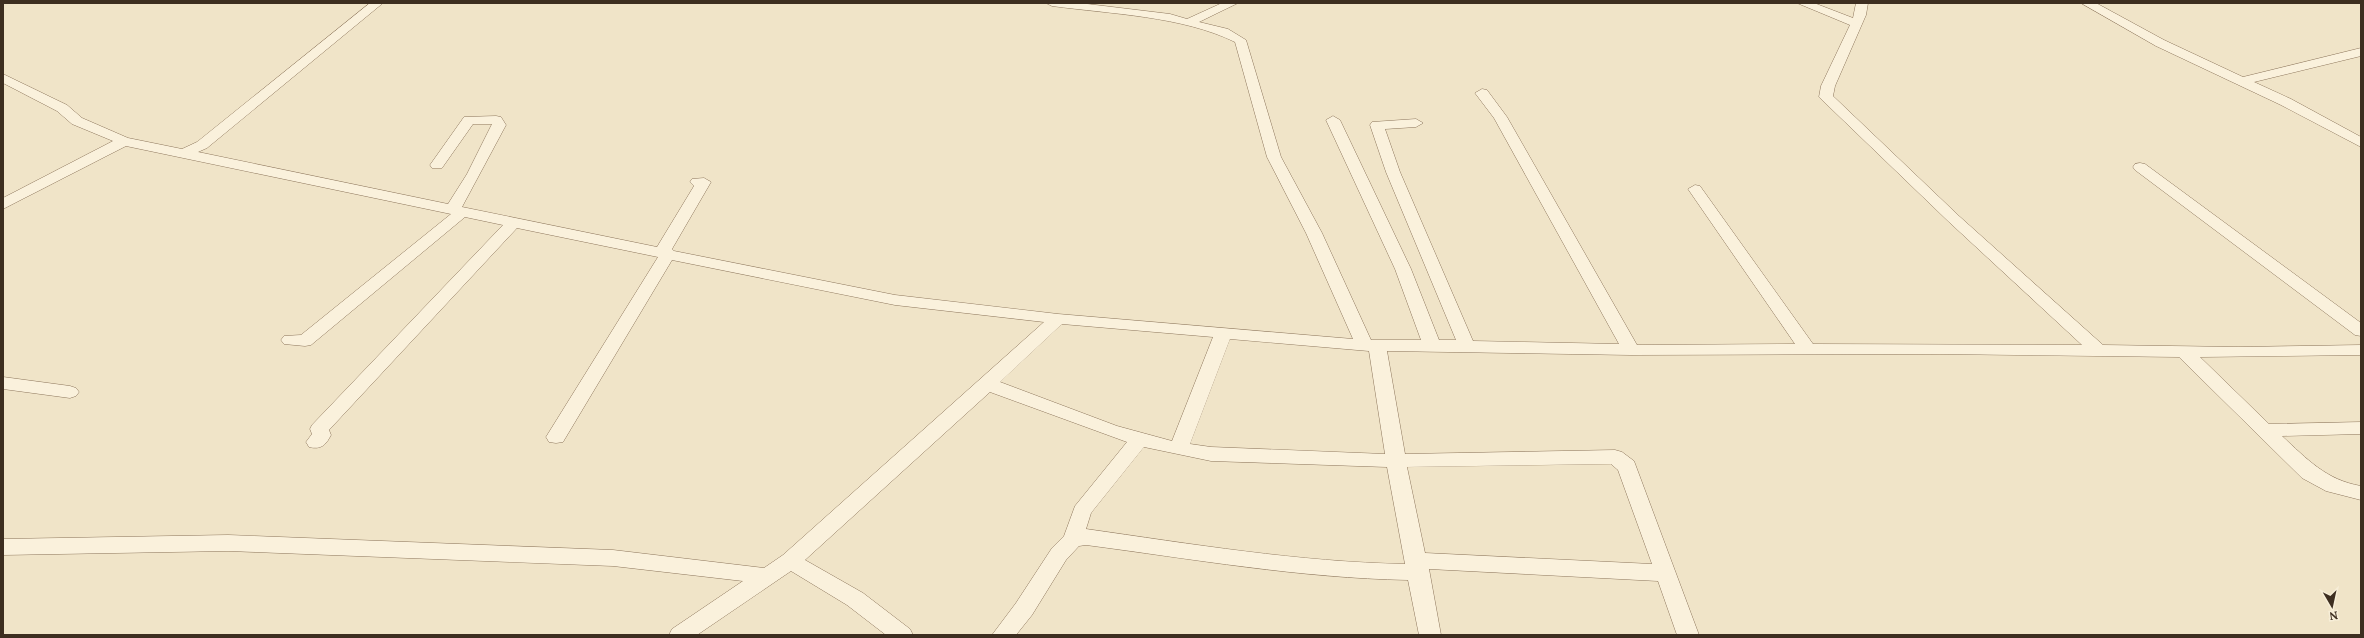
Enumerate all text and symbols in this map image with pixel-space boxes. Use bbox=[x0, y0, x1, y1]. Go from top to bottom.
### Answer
north arrow bbox=[2312, 586, 2352, 626]
text: N bbox=[2328, 608, 2339, 624]

